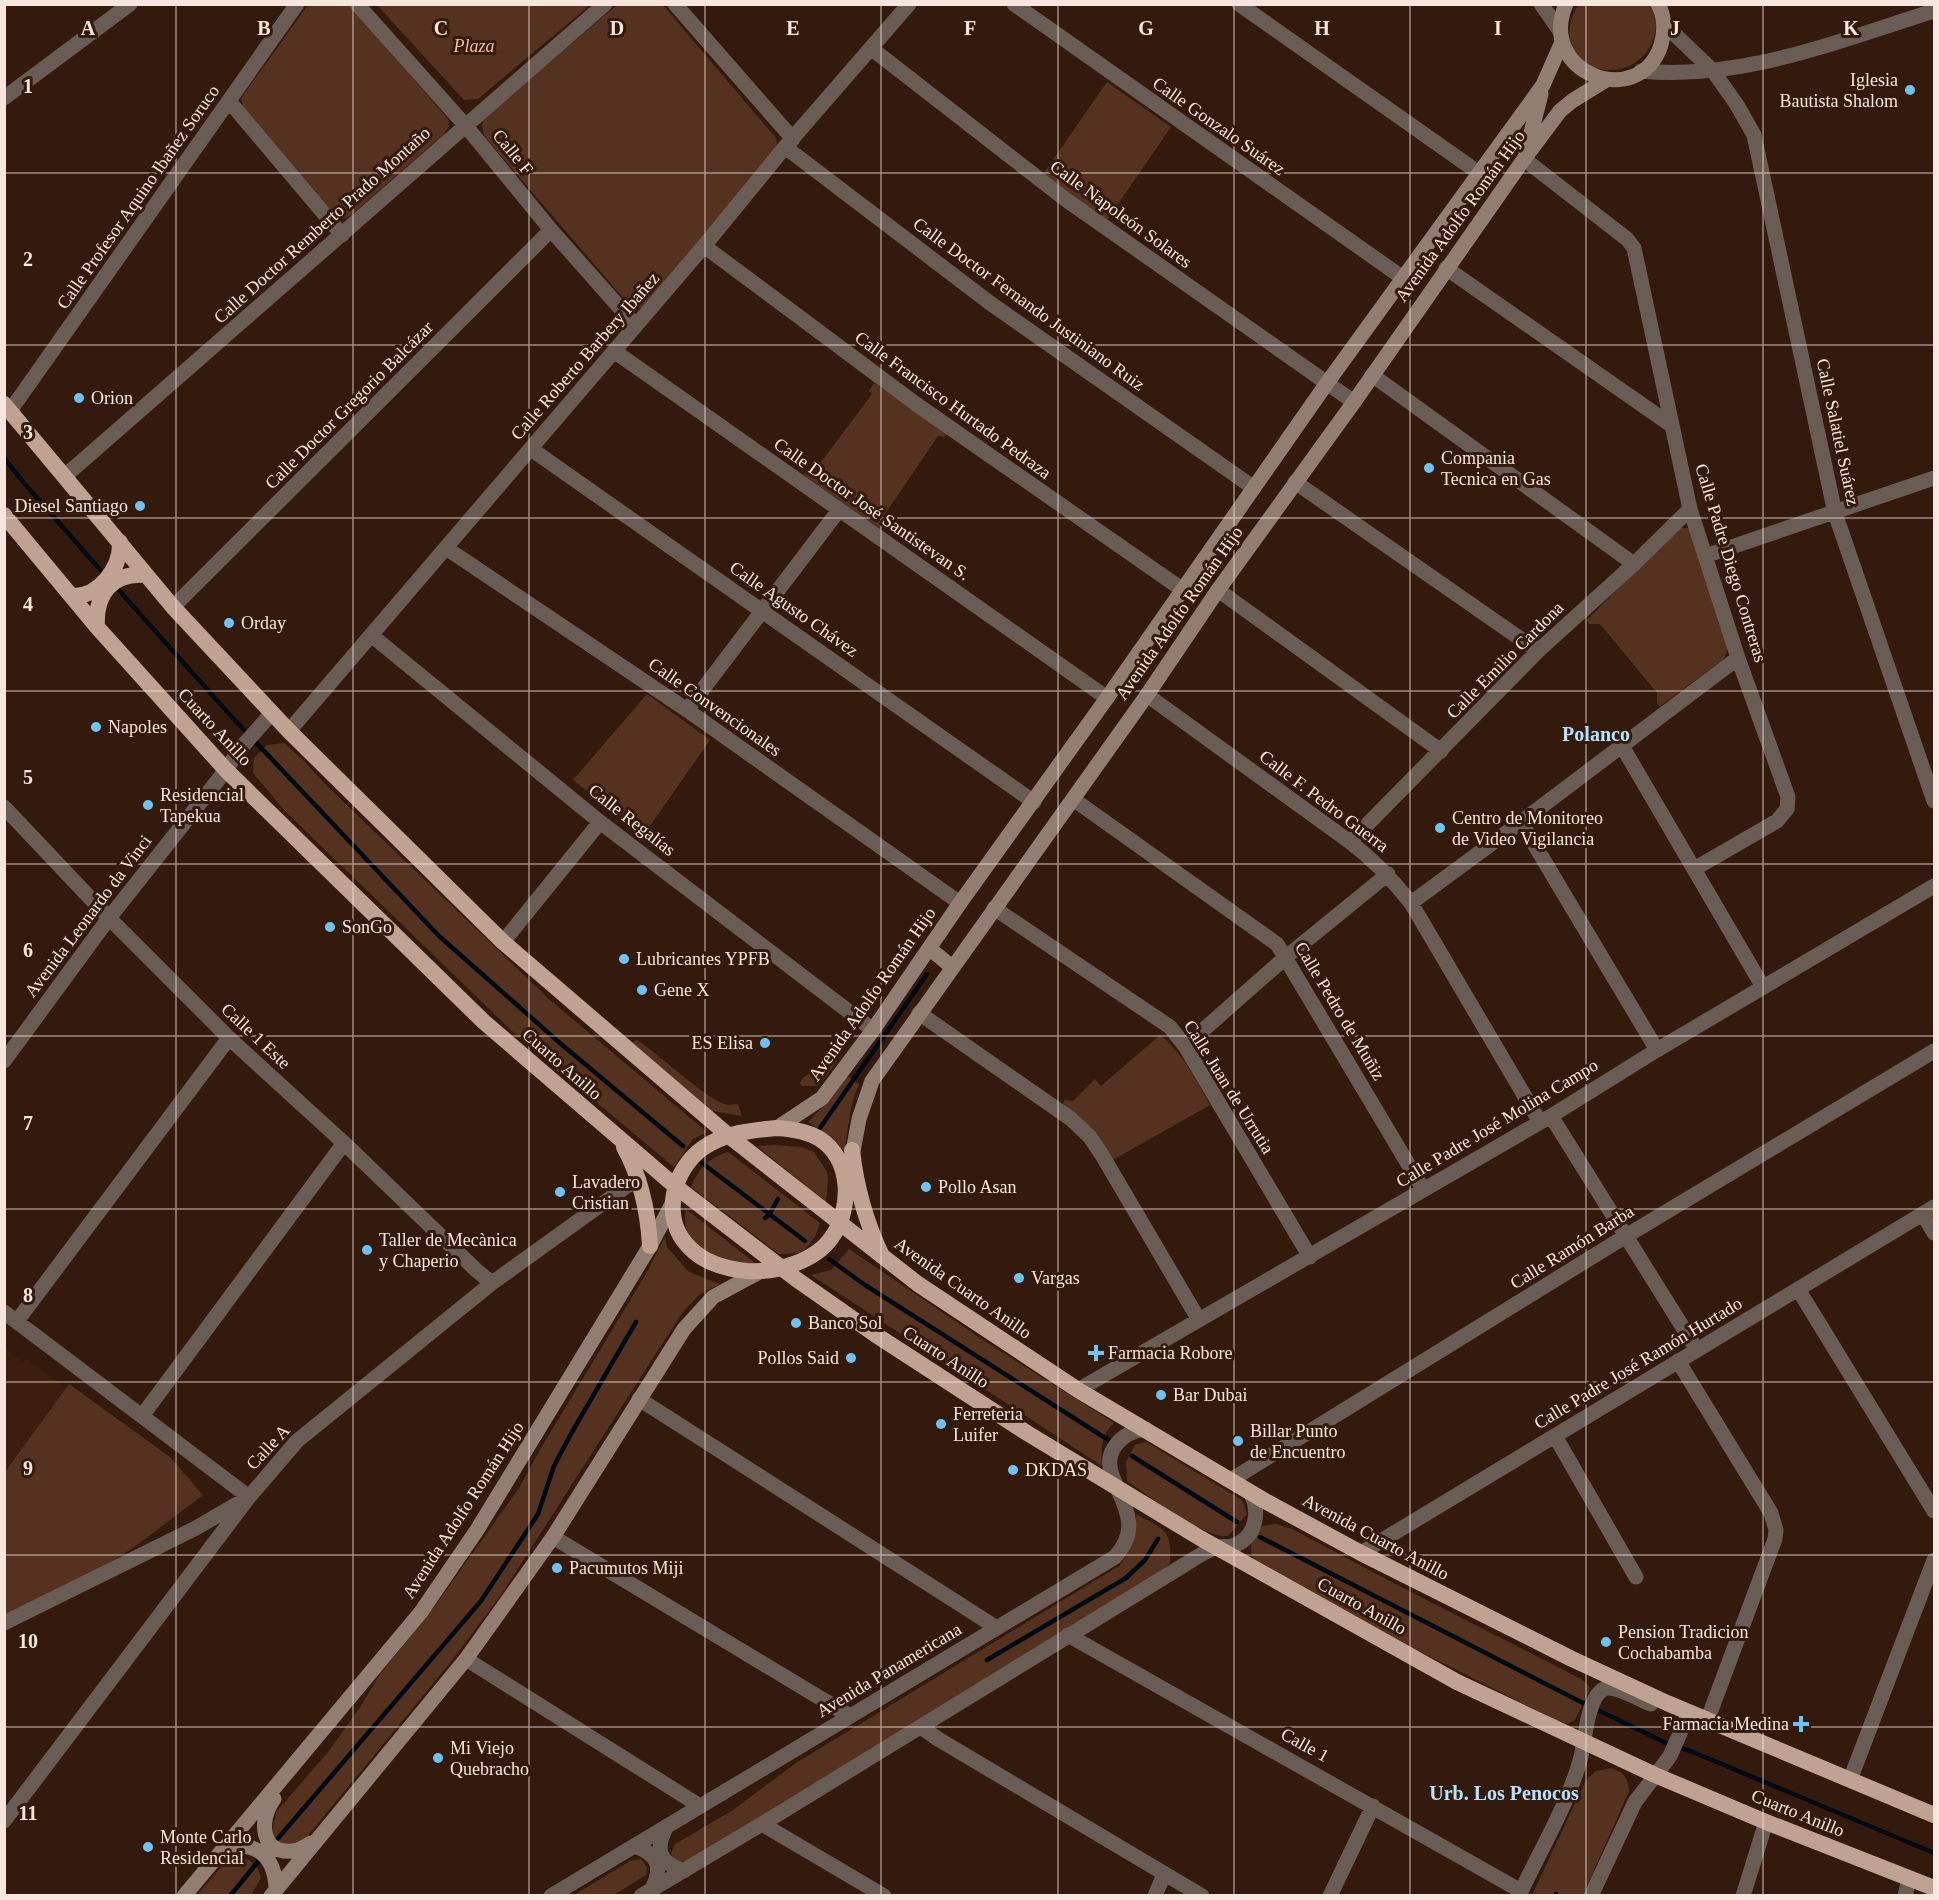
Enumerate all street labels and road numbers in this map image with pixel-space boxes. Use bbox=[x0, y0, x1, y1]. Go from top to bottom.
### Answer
street label: Calle Gonzalo Suárez bbox=[1149, 73, 1289, 179]
street label: Calle Profesor Aquino Ibañez Soruco bbox=[53, 81, 223, 313]
street label: Calle Doctor Remberto Prado Montaño bbox=[210, 123, 434, 327]
street label: Calle F bbox=[489, 125, 537, 179]
street label: Avenida Adolfo Román Hijo bbox=[1391, 126, 1529, 306]
street label: Calle Napoleón Solares bbox=[1046, 156, 1196, 272]
street label: Calle Doctor Fernando Justiniano Ruiz bbox=[909, 213, 1149, 395]
street label: Calle Roberto Barbery Ibañez bbox=[507, 268, 663, 444]
street label: Calle Doctor Gregorio Balcázar bbox=[261, 317, 437, 493]
street label: Calle Francisco Hurtado Pedraza bbox=[851, 327, 1055, 483]
street label: Calle Salatiel Suárez bbox=[1813, 357, 1863, 507]
street label: Calle Doctor José Santistevan S. bbox=[770, 434, 974, 584]
street label: Calle Padre Diego Contreras bbox=[1691, 461, 1771, 665]
street label: Avenida Adolfo Román Hijo bbox=[1111, 522, 1247, 704]
street label: Calle Agusto Chávez bbox=[726, 557, 862, 661]
street label: Calle Emilio Cardona bbox=[1442, 597, 1568, 723]
street label: Calle Convencionales bbox=[645, 654, 785, 760]
street label: Cuarto Anillo bbox=[174, 684, 256, 770]
street label: Calle F. Pedro Guerra bbox=[1255, 746, 1393, 856]
street label: Calle Regalías bbox=[585, 780, 679, 860]
street label: Avenida Leonardo da Vinci bbox=[21, 831, 155, 1001]
street label: Avenida Adolfo Román Hijo bbox=[804, 903, 940, 1085]
street label: Calle Pedro de Muñiz bbox=[1291, 938, 1389, 1084]
street label: Calle 1 Este bbox=[217, 999, 295, 1073]
street label: Calle Juan de Urrutia bbox=[1180, 1017, 1278, 1157]
street label: Cuarto Anillo bbox=[518, 1024, 606, 1104]
street label: Calle Padre José Molina Campo bbox=[1392, 1055, 1602, 1191]
street label: Calle Ramón Barba bbox=[1507, 1201, 1637, 1293]
street label: Avenida Cuarto Anillo bbox=[891, 1233, 1035, 1343]
street label: Calle Padre José Ramón Hurtado bbox=[1530, 1293, 1746, 1433]
street label: Cuarto Anillo bbox=[899, 1322, 993, 1392]
street label: Avenida Adolfo Román Hijo bbox=[398, 1418, 528, 1602]
street label: Calle A bbox=[242, 1420, 294, 1474]
street label: Avenida Cuarto Anillo bbox=[1299, 1490, 1453, 1584]
street label: Cuarto Anillo bbox=[1314, 1573, 1410, 1639]
street label: Avenida Panamericana bbox=[813, 1619, 965, 1721]
street label: Calle 1 bbox=[1278, 1724, 1332, 1766]
street label: Cuarto Anillo bbox=[1749, 1785, 1847, 1841]

